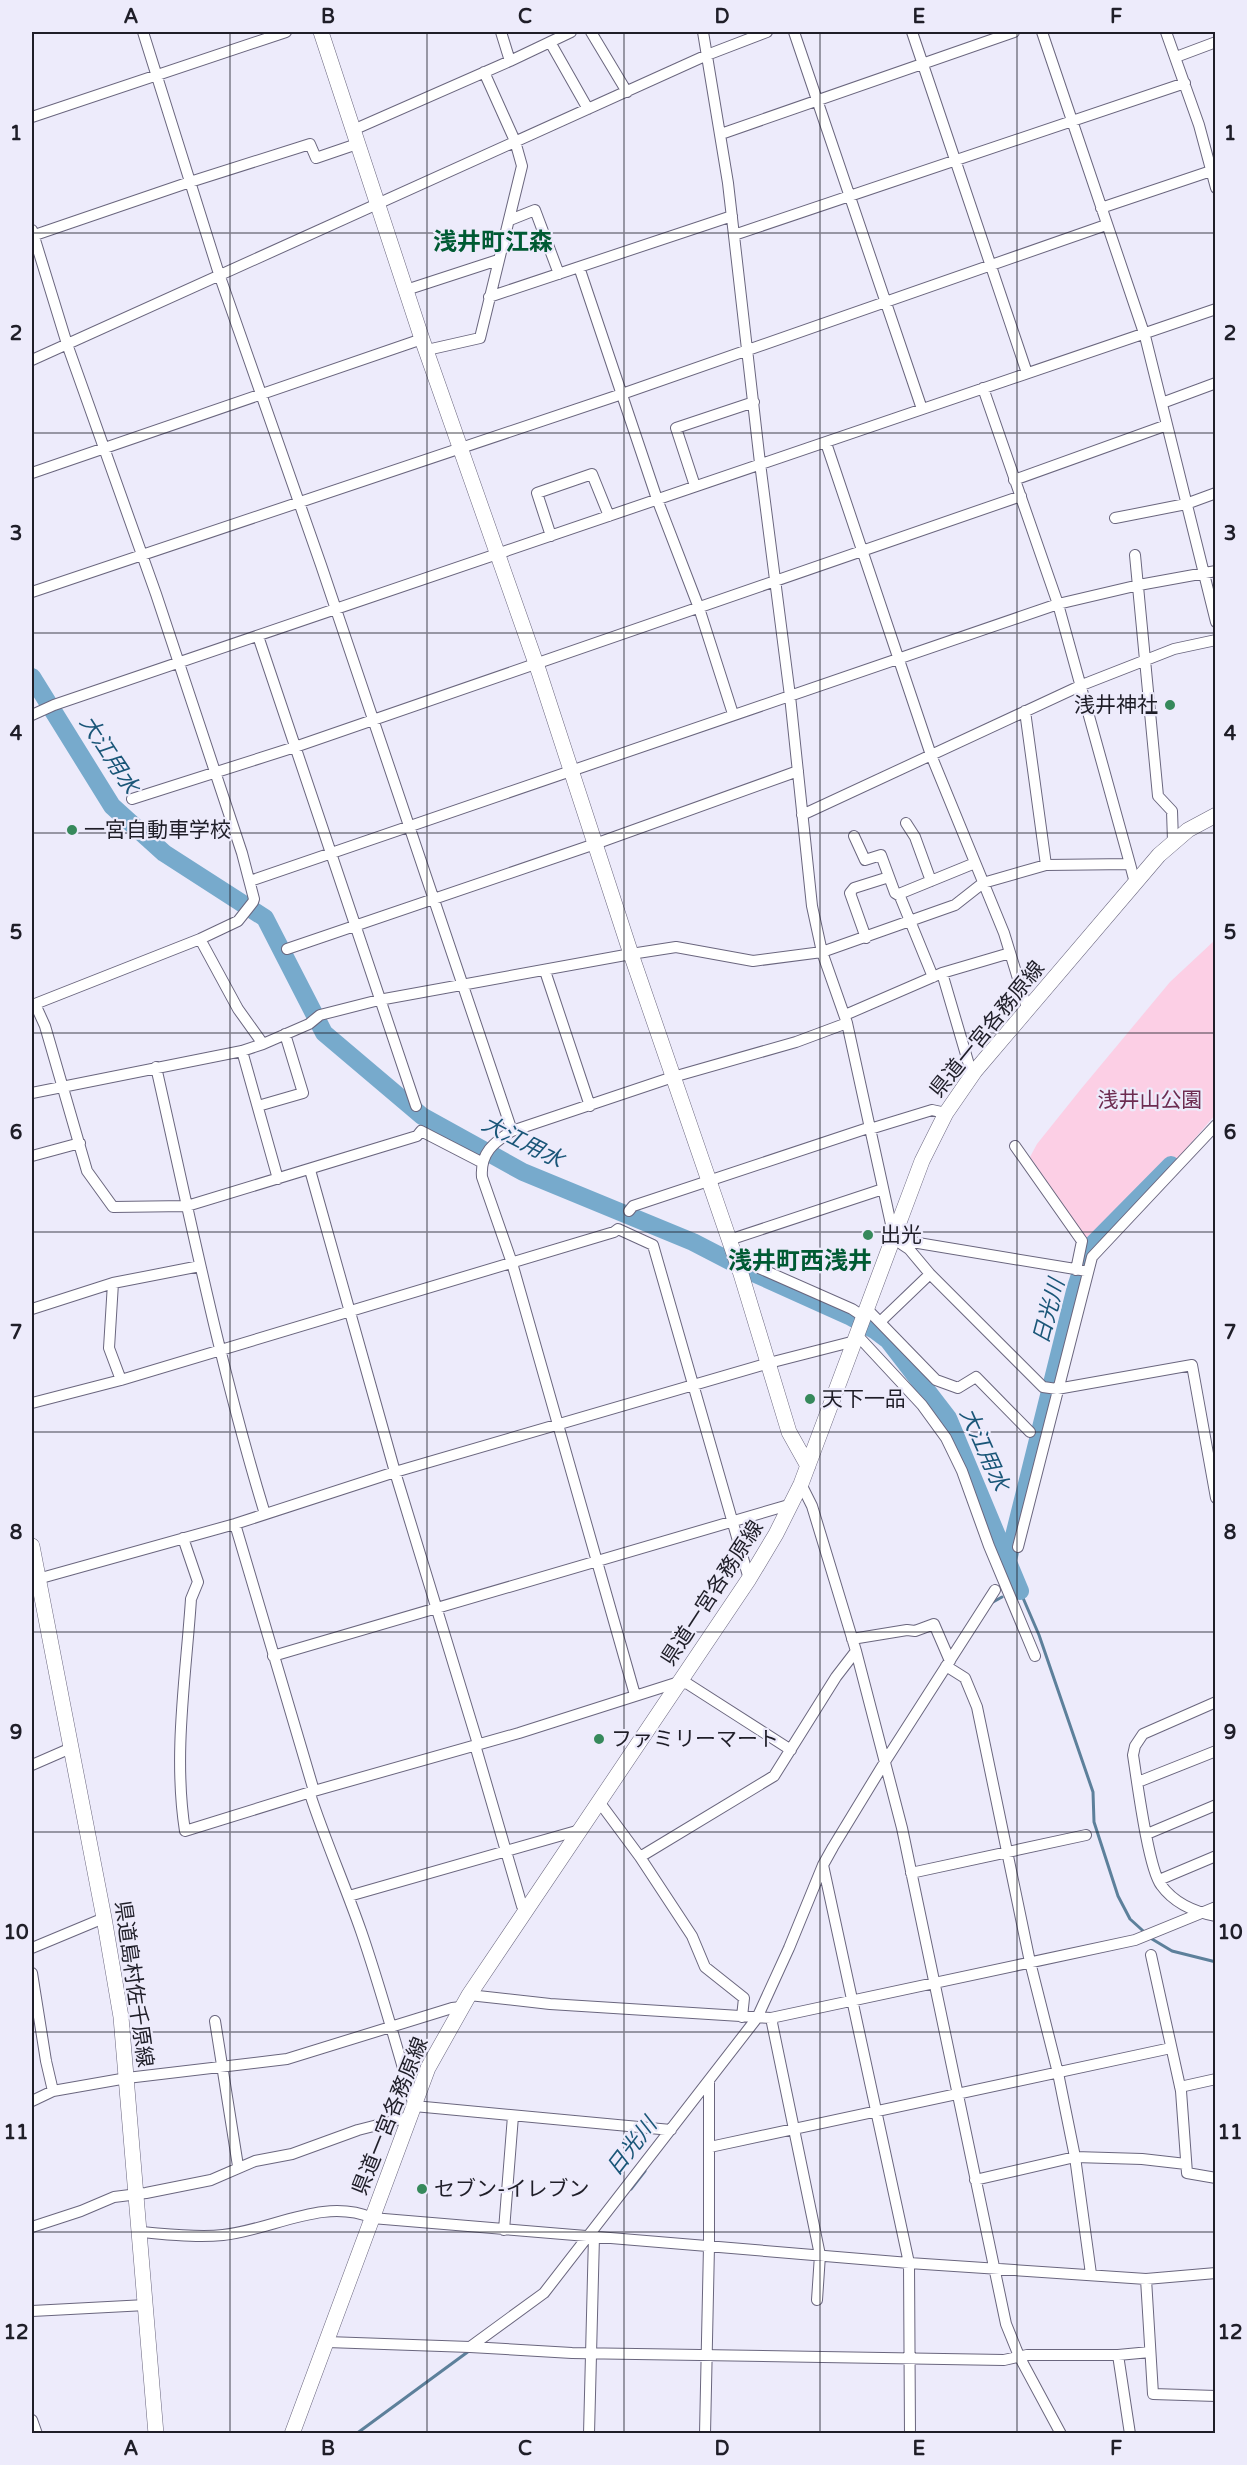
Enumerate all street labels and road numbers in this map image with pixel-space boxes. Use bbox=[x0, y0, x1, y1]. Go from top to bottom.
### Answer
street label: 県道一宮各務原線 bbox=[925, 956, 1050, 1102]
street label: 県道一宮各務原線 bbox=[656, 1516, 769, 1671]
street label: 県道島村佐千原線 bbox=[109, 1899, 158, 2069]
street label: 県道一宮各務原線 bbox=[347, 2034, 434, 2199]

